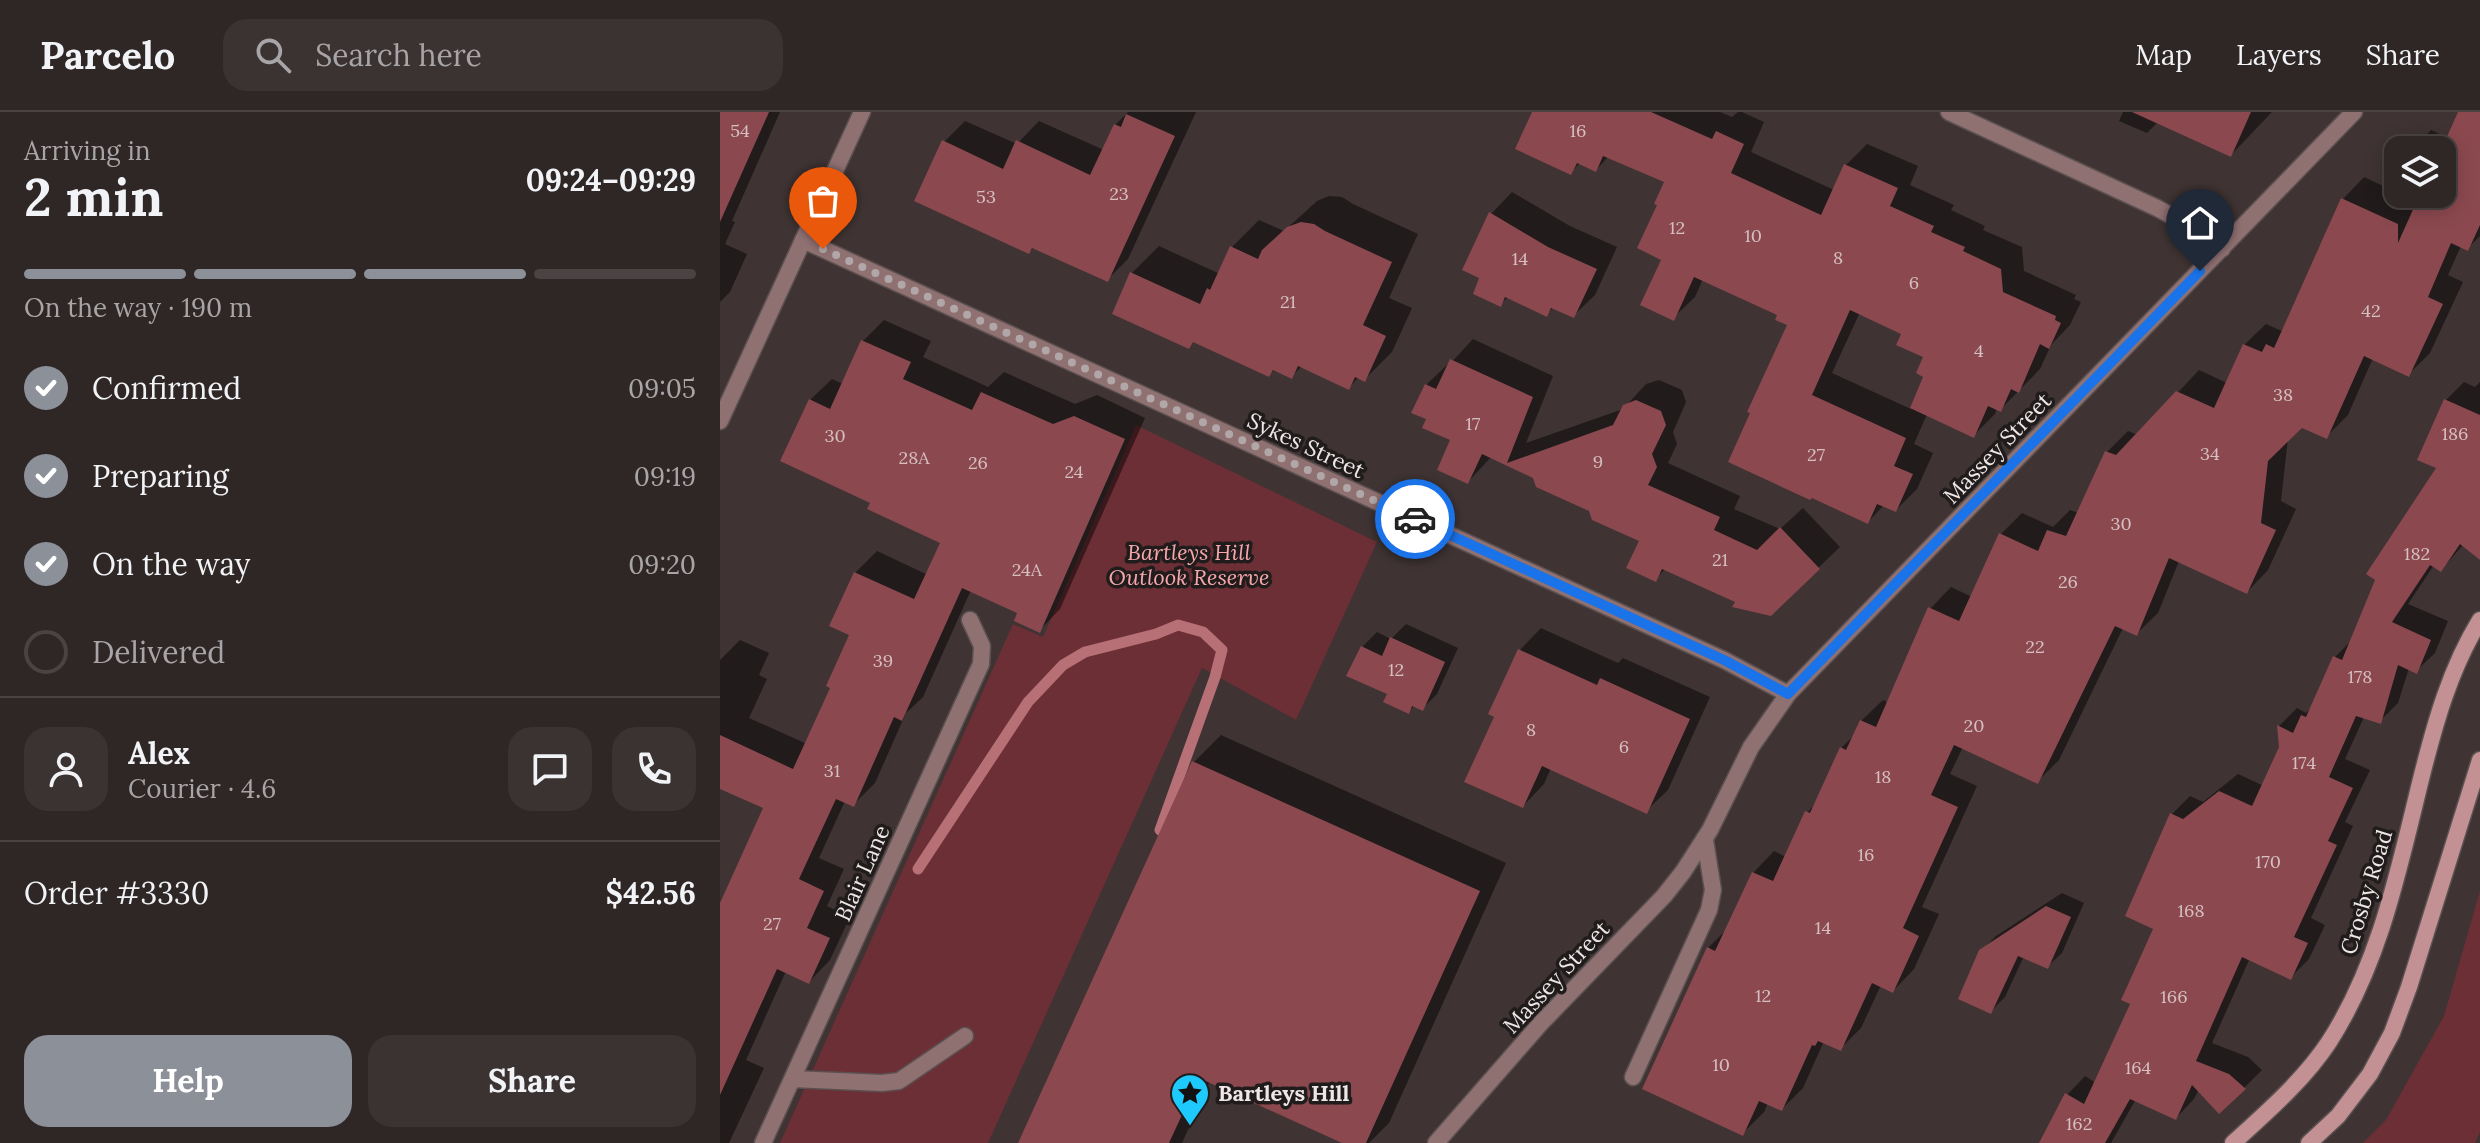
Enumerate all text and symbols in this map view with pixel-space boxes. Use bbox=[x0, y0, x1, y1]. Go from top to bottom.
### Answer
search box bbox=[223, 19, 783, 91]
text: Parcelo bbox=[40, 31, 175, 79]
icon: search bbox=[251, 33, 295, 77]
text: Search here bbox=[315, 36, 482, 74]
text: Map bbox=[2135, 37, 2192, 73]
text: Layers bbox=[2236, 37, 2322, 73]
text: Share bbox=[2366, 37, 2440, 73]
house number: 54 bbox=[730, 119, 750, 142]
house number: 16 bbox=[1570, 119, 1586, 142]
text: Arriving in bbox=[24, 134, 151, 167]
map controls bbox=[2384, 136, 2456, 208]
button: layers bbox=[2384, 136, 2456, 208]
text: 09:24–09:29 bbox=[526, 161, 696, 199]
text: 2 min bbox=[24, 164, 163, 230]
pin bbox=[789, 167, 857, 249]
icon: bag bbox=[801, 179, 845, 223]
house number: 23 bbox=[1109, 182, 1129, 205]
house number: 53 bbox=[976, 185, 996, 208]
pin bbox=[2166, 189, 2234, 271]
icon: home bbox=[2178, 201, 2222, 245]
house number: 12 bbox=[1669, 216, 1685, 239]
house number: 10 bbox=[1744, 224, 1762, 247]
house number: 8 bbox=[1833, 246, 1843, 269]
house number: 14 bbox=[1512, 247, 1528, 270]
house number: 6 bbox=[1909, 271, 1919, 294]
house number: 21 bbox=[1280, 290, 1296, 313]
text: On the way · 190 m bbox=[24, 291, 252, 324]
house number: 42 bbox=[2361, 299, 2381, 322]
house number: 4 bbox=[1974, 339, 1984, 362]
icon: check bbox=[24, 366, 68, 410]
text: Confirmed bbox=[92, 369, 241, 407]
text: 09:05 bbox=[628, 372, 696, 405]
house number: 38 bbox=[2273, 383, 2293, 406]
street label: Massey Street bbox=[1937, 386, 2057, 509]
street label: Sykes Street bbox=[1243, 406, 1369, 484]
house number: 17 bbox=[1466, 412, 1480, 435]
house number: 186 bbox=[2441, 422, 2469, 445]
house number: 30 bbox=[824, 424, 846, 447]
house number: 34 bbox=[2200, 442, 2220, 465]
house number: 27 bbox=[1807, 443, 1825, 466]
house number: 28A bbox=[898, 446, 930, 469]
house number: 9 bbox=[1593, 450, 1603, 473]
house number: 26 bbox=[968, 451, 988, 474]
icon: check bbox=[24, 454, 68, 498]
text: Preparing bbox=[92, 457, 229, 495]
text: 09:19 bbox=[634, 460, 696, 493]
house number: 24 bbox=[1064, 460, 1084, 483]
courier bbox=[1375, 479, 1455, 559]
icon: car bbox=[1393, 497, 1437, 541]
house number: 30 bbox=[2110, 512, 2132, 535]
park label: Bartleys Hill Outlook Reserve bbox=[1109, 538, 1269, 591]
icon: check bbox=[24, 542, 68, 586]
house number: 182 bbox=[2404, 542, 2430, 565]
text: On the way bbox=[92, 545, 250, 583]
text: 09:20 bbox=[628, 548, 696, 581]
house number: 21 bbox=[1712, 548, 1728, 571]
house number: 24A bbox=[1012, 558, 1043, 581]
house number: 26 bbox=[2058, 570, 2078, 593]
text: Delivered bbox=[92, 633, 225, 671]
house number: 22 bbox=[2025, 635, 2045, 658]
house number: 39 bbox=[873, 649, 893, 672]
house number: 12 bbox=[1388, 658, 1404, 681]
house number: 178 bbox=[2348, 665, 2372, 688]
house number: 20 bbox=[1964, 714, 1984, 737]
house number: 8 bbox=[1526, 718, 1536, 741]
button: person bbox=[24, 727, 108, 811]
button: chat bbox=[508, 727, 592, 811]
button: phone bbox=[612, 727, 696, 811]
text: Alex bbox=[128, 734, 190, 772]
house number: 6 bbox=[1619, 735, 1629, 758]
house number: 174 bbox=[2292, 751, 2316, 774]
house number: 31 bbox=[824, 759, 840, 782]
house number: 18 bbox=[1875, 765, 1891, 788]
text: Courier · 4.6 bbox=[128, 772, 276, 805]
street label: Blair Lane bbox=[828, 821, 896, 925]
street label: Crosby Road bbox=[2334, 826, 2398, 958]
house number: 16 bbox=[1858, 843, 1874, 866]
house number: 170 bbox=[2255, 850, 2281, 873]
text: Order #3330 bbox=[24, 874, 209, 912]
text: $42.56 bbox=[606, 874, 696, 912]
house number: 168 bbox=[2177, 899, 2205, 922]
house number: 27 bbox=[763, 912, 781, 935]
street label: Massey Street bbox=[1497, 915, 1616, 1039]
house number: 14 bbox=[1815, 916, 1831, 939]
house number: 12 bbox=[1755, 984, 1771, 1007]
house number: 166 bbox=[2160, 985, 2188, 1008]
button: Help bbox=[24, 1035, 352, 1127]
button: Share bbox=[368, 1035, 696, 1127]
house number: 10 bbox=[1712, 1053, 1730, 1076]
house number: 164 bbox=[2125, 1056, 2152, 1079]
place icon: Bartleys Hill bbox=[1169, 1072, 1211, 1127]
place label: Bartleys Hill bbox=[1218, 1079, 1349, 1107]
house number: 162 bbox=[2066, 1112, 2092, 1135]

